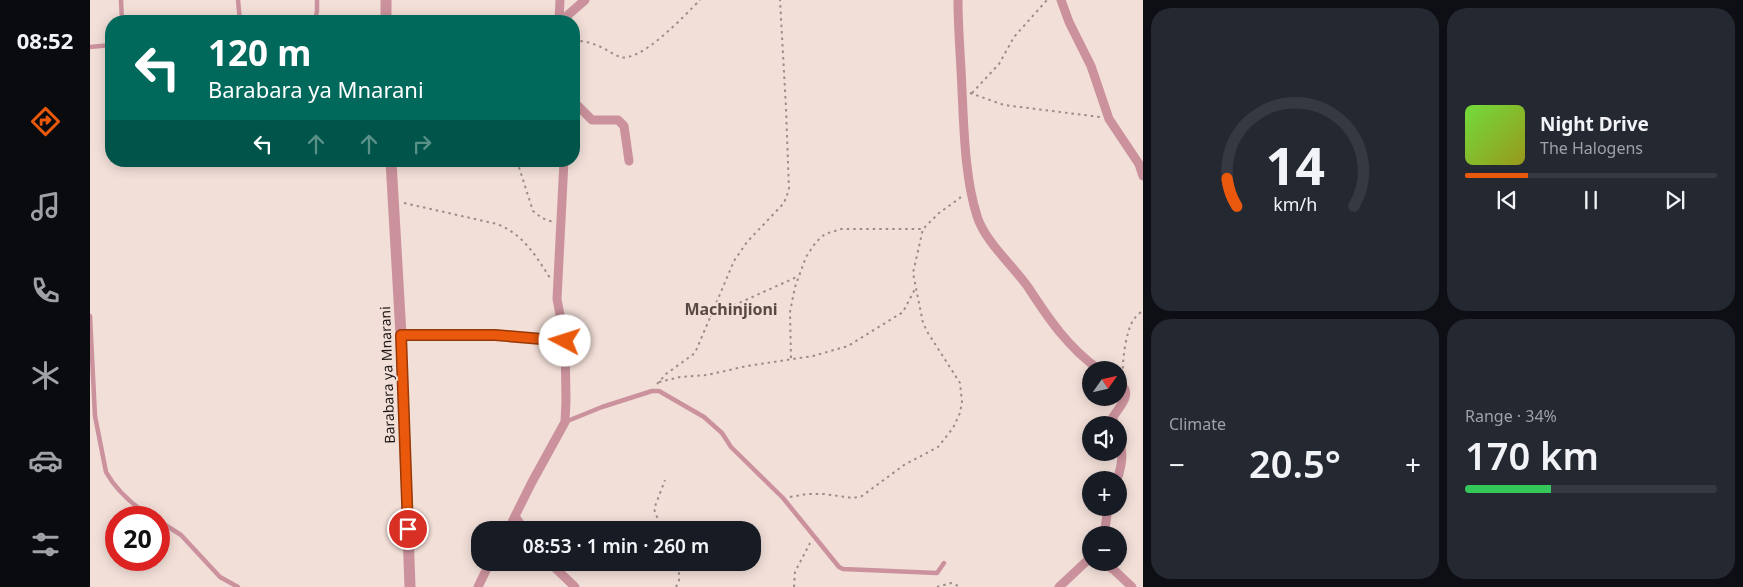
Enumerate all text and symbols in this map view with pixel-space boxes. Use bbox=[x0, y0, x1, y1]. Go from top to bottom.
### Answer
text: 08:52 bbox=[17, 25, 73, 55]
text: 120 m bbox=[208, 29, 311, 76]
icon: left bbox=[125, 35, 190, 100]
text: Barabara ya Mnarani bbox=[208, 74, 424, 104]
icon: directions bbox=[28, 104, 63, 139]
text: Night Drive bbox=[1540, 111, 1649, 137]
text: 14 bbox=[1265, 129, 1325, 200]
icon: left bbox=[249, 130, 277, 158]
icon: ahead bbox=[302, 130, 330, 158]
icon: ahead bbox=[355, 130, 383, 158]
icon: right bbox=[408, 130, 436, 158]
text: The Halogens bbox=[1540, 137, 1643, 159]
icon: previous bbox=[1493, 186, 1521, 214]
icon: pause bbox=[1577, 186, 1605, 214]
icon: next bbox=[1661, 186, 1689, 214]
icon: music bbox=[28, 189, 63, 224]
text: km/h bbox=[1273, 192, 1317, 216]
icon: phone bbox=[28, 273, 63, 308]
district label: Machinjioni bbox=[684, 298, 778, 320]
street label: Barabara ya Mnarani bbox=[375, 306, 399, 444]
position arrow bbox=[538, 314, 590, 366]
icon: climate bbox=[28, 358, 63, 393]
north arrow bbox=[1082, 361, 1128, 406]
map controls bbox=[1082, 361, 1127, 571]
text: Range · 34% bbox=[1465, 405, 1557, 427]
text: Climate bbox=[1169, 413, 1226, 435]
button: sound bbox=[1082, 416, 1127, 461]
text: 170 km bbox=[1465, 429, 1599, 481]
text: 20.5° bbox=[1249, 437, 1341, 489]
icon: car bbox=[28, 443, 63, 478]
text: − bbox=[1169, 445, 1185, 483]
text: + bbox=[1405, 445, 1421, 483]
button: + bbox=[1082, 471, 1127, 516]
speed limit sign: 20 bbox=[105, 506, 170, 571]
pin bbox=[387, 508, 429, 550]
icon: arrive bbox=[394, 515, 422, 543]
button: − bbox=[1082, 526, 1127, 571]
icon: filters bbox=[28, 527, 63, 562]
text: 08:53 · 1 min · 260 m bbox=[523, 533, 709, 559]

